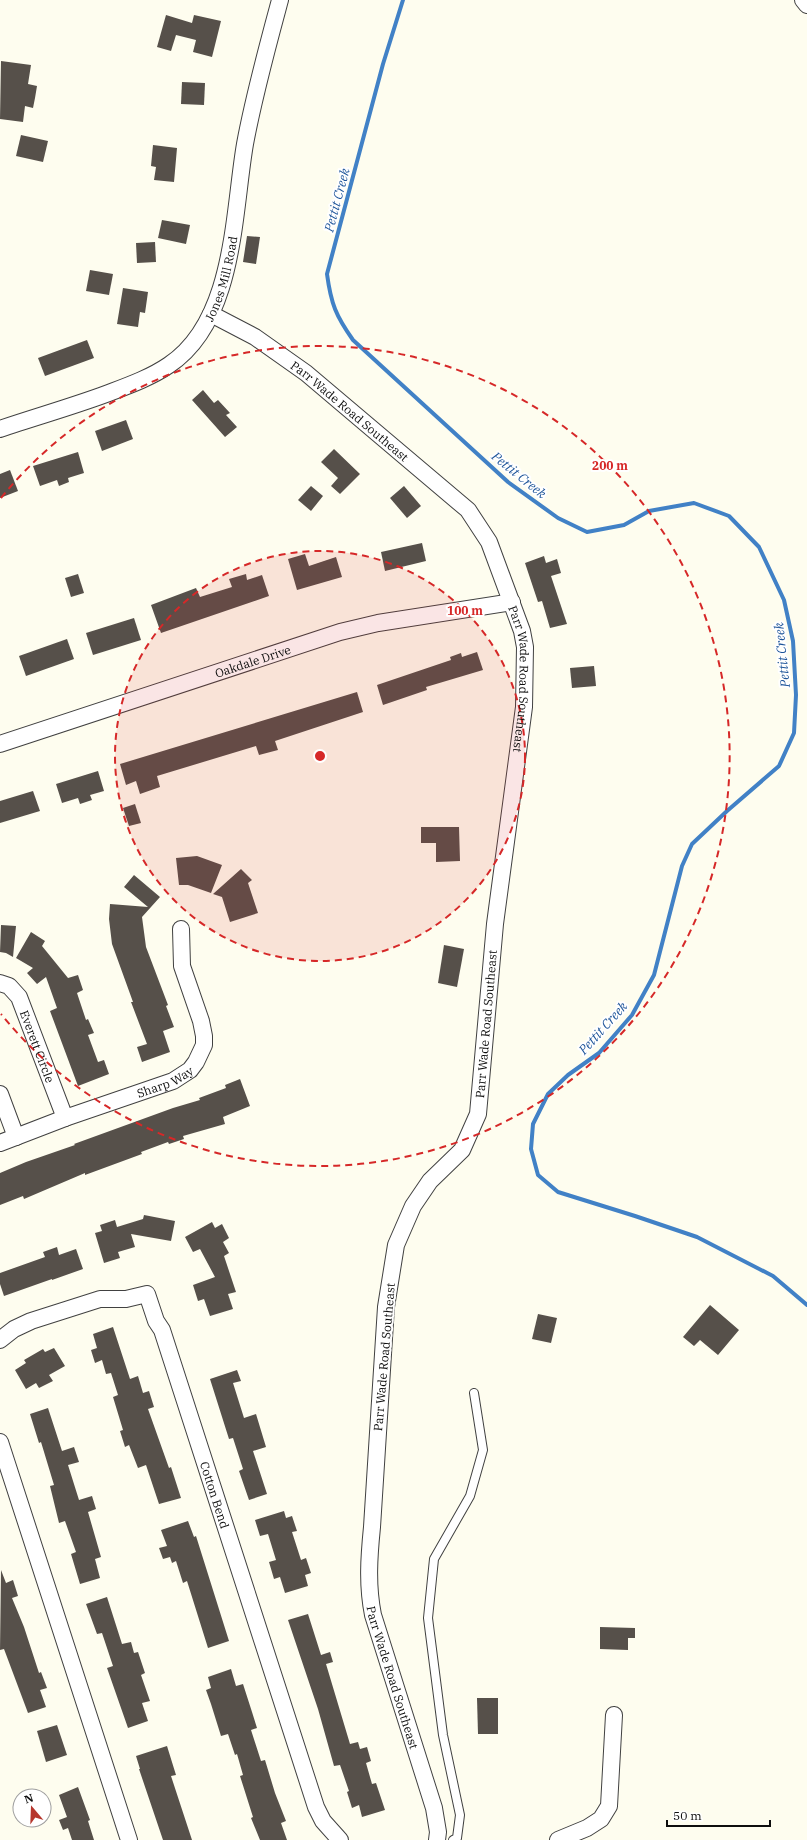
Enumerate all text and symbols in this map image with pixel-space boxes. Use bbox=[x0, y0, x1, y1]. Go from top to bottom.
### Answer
water label: Pettit Creek bbox=[320, 166, 354, 235]
street label: Jones Mill Road bbox=[201, 235, 240, 324]
street label: Parr Wade Road Southeast bbox=[288, 357, 412, 464]
water label: Pettit Creek bbox=[488, 447, 550, 502]
text: 200 m bbox=[592, 458, 628, 473]
text: 100 m bbox=[447, 603, 483, 618]
street label: Parr Wade Road Southeast bbox=[506, 603, 533, 753]
water label: Pettit Creek bbox=[770, 622, 794, 689]
street label: Oakdale Drive bbox=[213, 641, 293, 680]
centre of rings bbox=[313, 749, 327, 763]
street label: Parr Wade Road Southeast bbox=[472, 949, 500, 1099]
water label: Pettit Creek bbox=[574, 998, 631, 1059]
street label: Everett Circle bbox=[17, 1008, 58, 1085]
street label: Sharp Way bbox=[135, 1062, 196, 1100]
street label: Parr Wade Road Southeast bbox=[370, 1282, 398, 1432]
street label: Cotton Bend bbox=[197, 1459, 233, 1530]
street label: Parr Wade Road Southeast bbox=[364, 1605, 422, 1751]
north arrow bbox=[12, 1788, 52, 1828]
text: N bbox=[22, 1790, 35, 1807]
scale bar bbox=[667, 1802, 770, 1828]
text: 50 m bbox=[673, 1808, 702, 1823]

